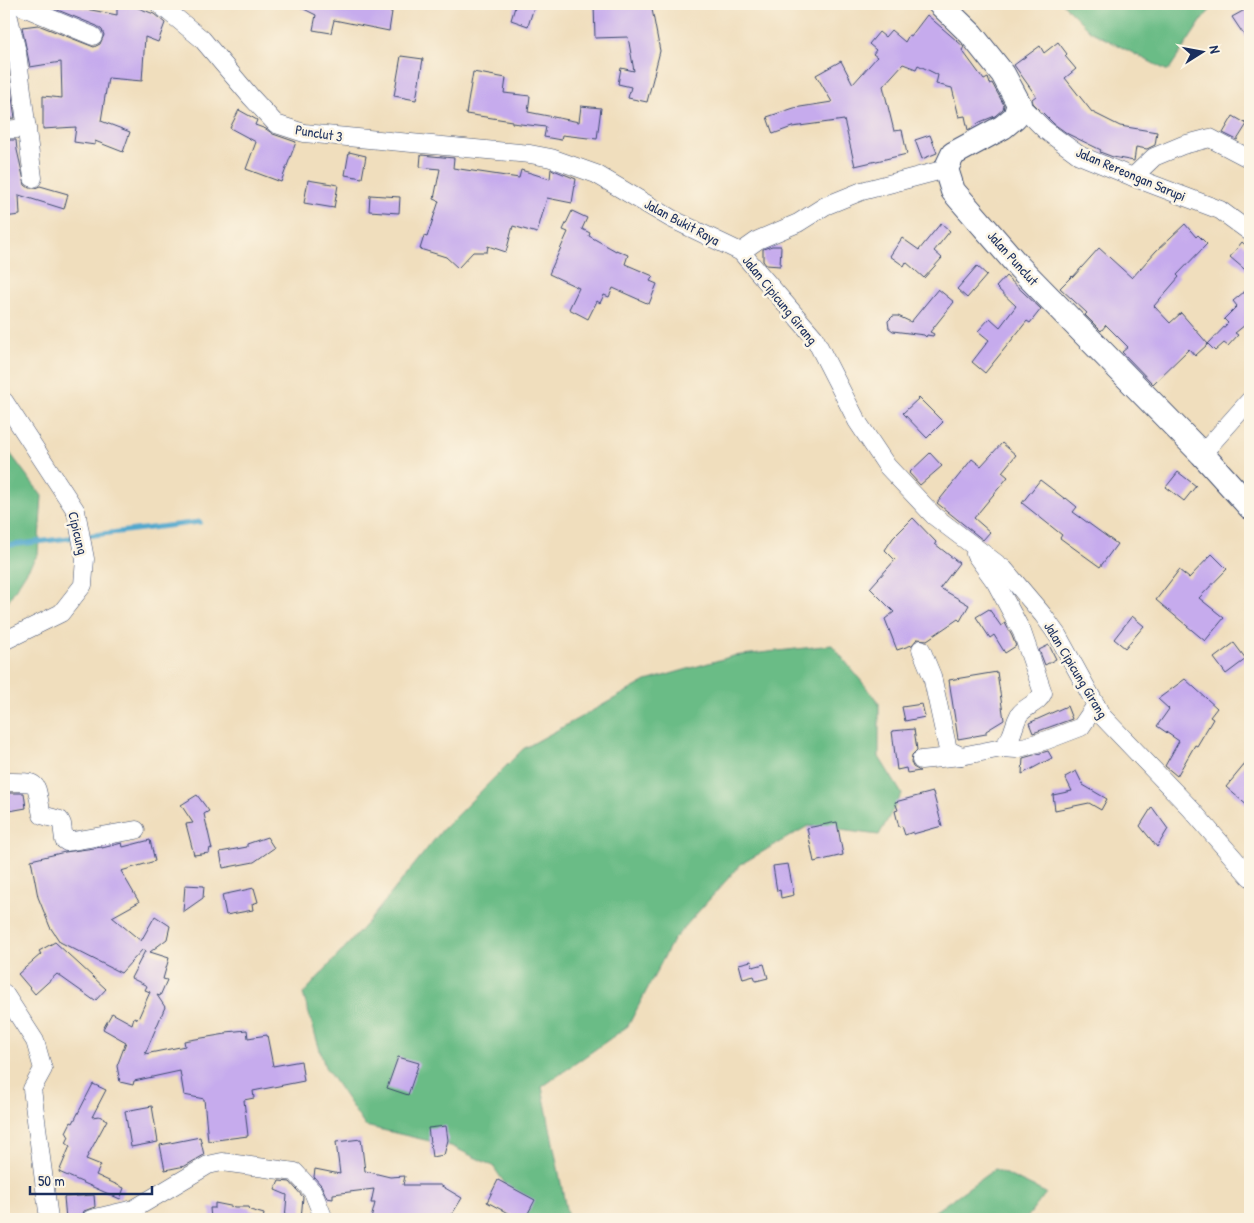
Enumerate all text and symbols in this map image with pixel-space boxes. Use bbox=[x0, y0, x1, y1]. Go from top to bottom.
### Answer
north arrow bbox=[1176, 28, 1226, 78]
text: N bbox=[1205, 44, 1225, 55]
street label: Punclut 3 bbox=[294, 119, 344, 146]
street label: Jalan Rereongan Sarupi bbox=[1073, 142, 1189, 206]
street label: Jalan Bukit Raya bbox=[641, 194, 724, 250]
street label: Jalan Punclut bbox=[984, 226, 1043, 289]
street label: Jalan Cipicung Girang bbox=[738, 251, 822, 349]
street label: Cipicung bbox=[63, 509, 93, 557]
street label: Jalan Cipicung Girang bbox=[1039, 618, 1113, 722]
scale bar bbox=[30, 1163, 152, 1195]
text: 50 m bbox=[38, 1170, 65, 1191]

